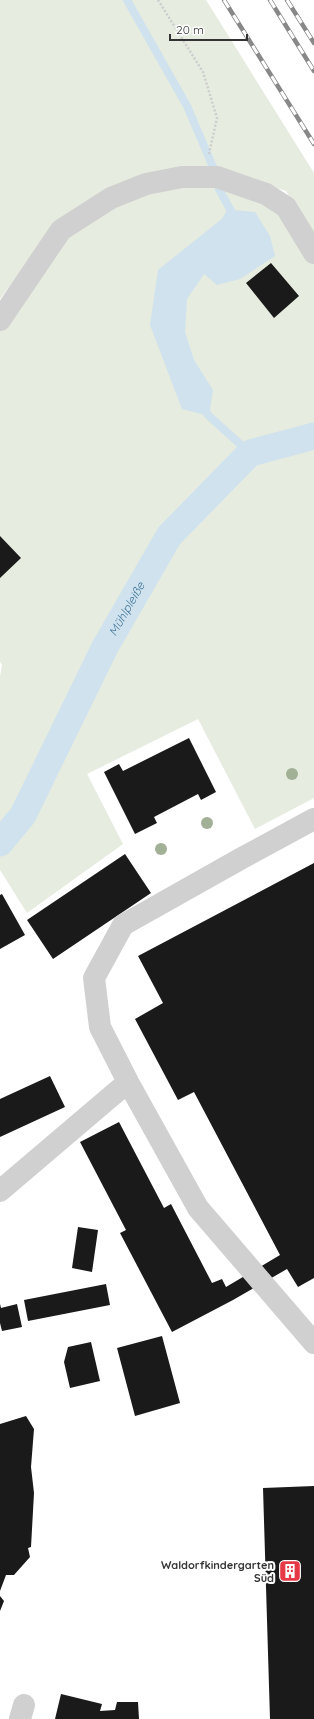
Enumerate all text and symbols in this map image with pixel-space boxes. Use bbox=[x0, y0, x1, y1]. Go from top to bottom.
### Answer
scale bar bbox=[170, 16, 247, 42]
text: 20 m bbox=[176, 22, 204, 37]
water label: Mühlpleiße bbox=[105, 578, 148, 638]
place label: Waldorfkindergarten Süd bbox=[161, 1558, 274, 1585]
building icon: Waldorfkindergarten Süd bbox=[277, 1558, 303, 1584]

